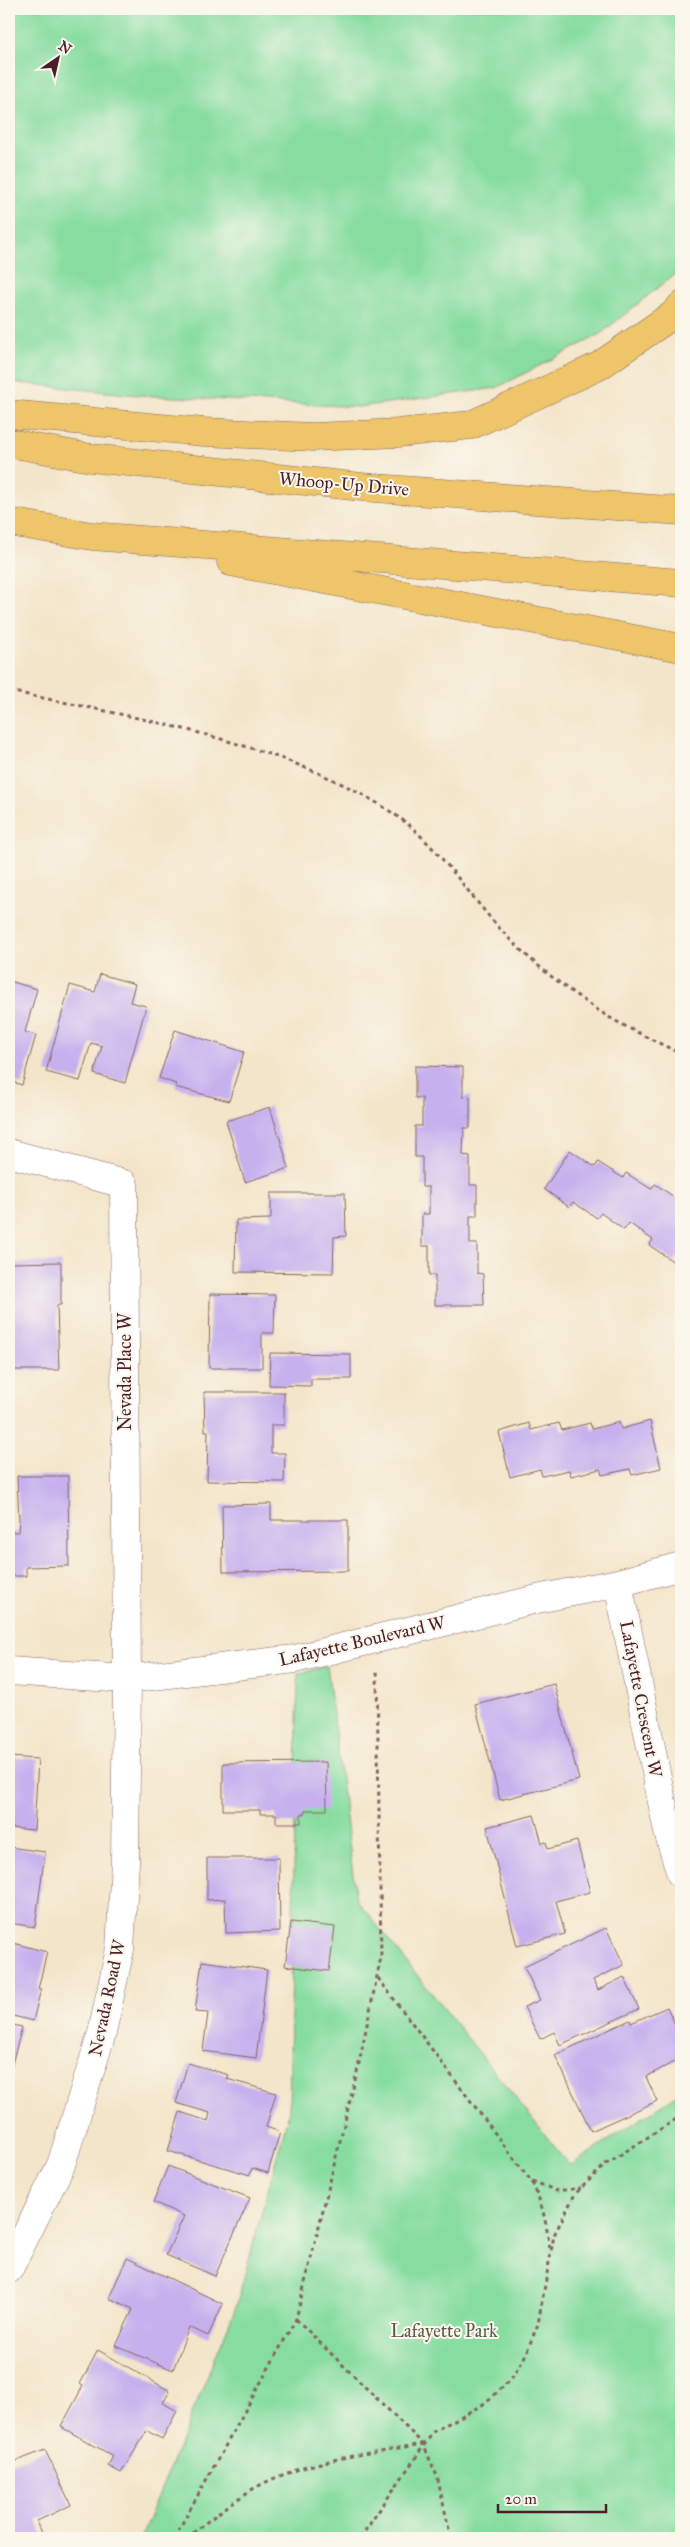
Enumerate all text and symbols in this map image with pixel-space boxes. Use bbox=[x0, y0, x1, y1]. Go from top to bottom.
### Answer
north arrow bbox=[32, 32, 82, 82]
text: N bbox=[55, 37, 75, 58]
street label: Whoop-Up Drive bbox=[278, 467, 410, 501]
street label: Nevada Place W bbox=[114, 1312, 136, 1431]
street label: Lafayette Boulevard W bbox=[277, 1611, 448, 1671]
street label: Lafayette Crescent W bbox=[615, 1619, 667, 1780]
street label: Nevada Road W bbox=[84, 1937, 130, 2058]
park label: Lafayette Park bbox=[391, 2320, 498, 2342]
scale bar bbox=[498, 2482, 605, 2514]
text: 20 m bbox=[505, 2490, 537, 2508]

